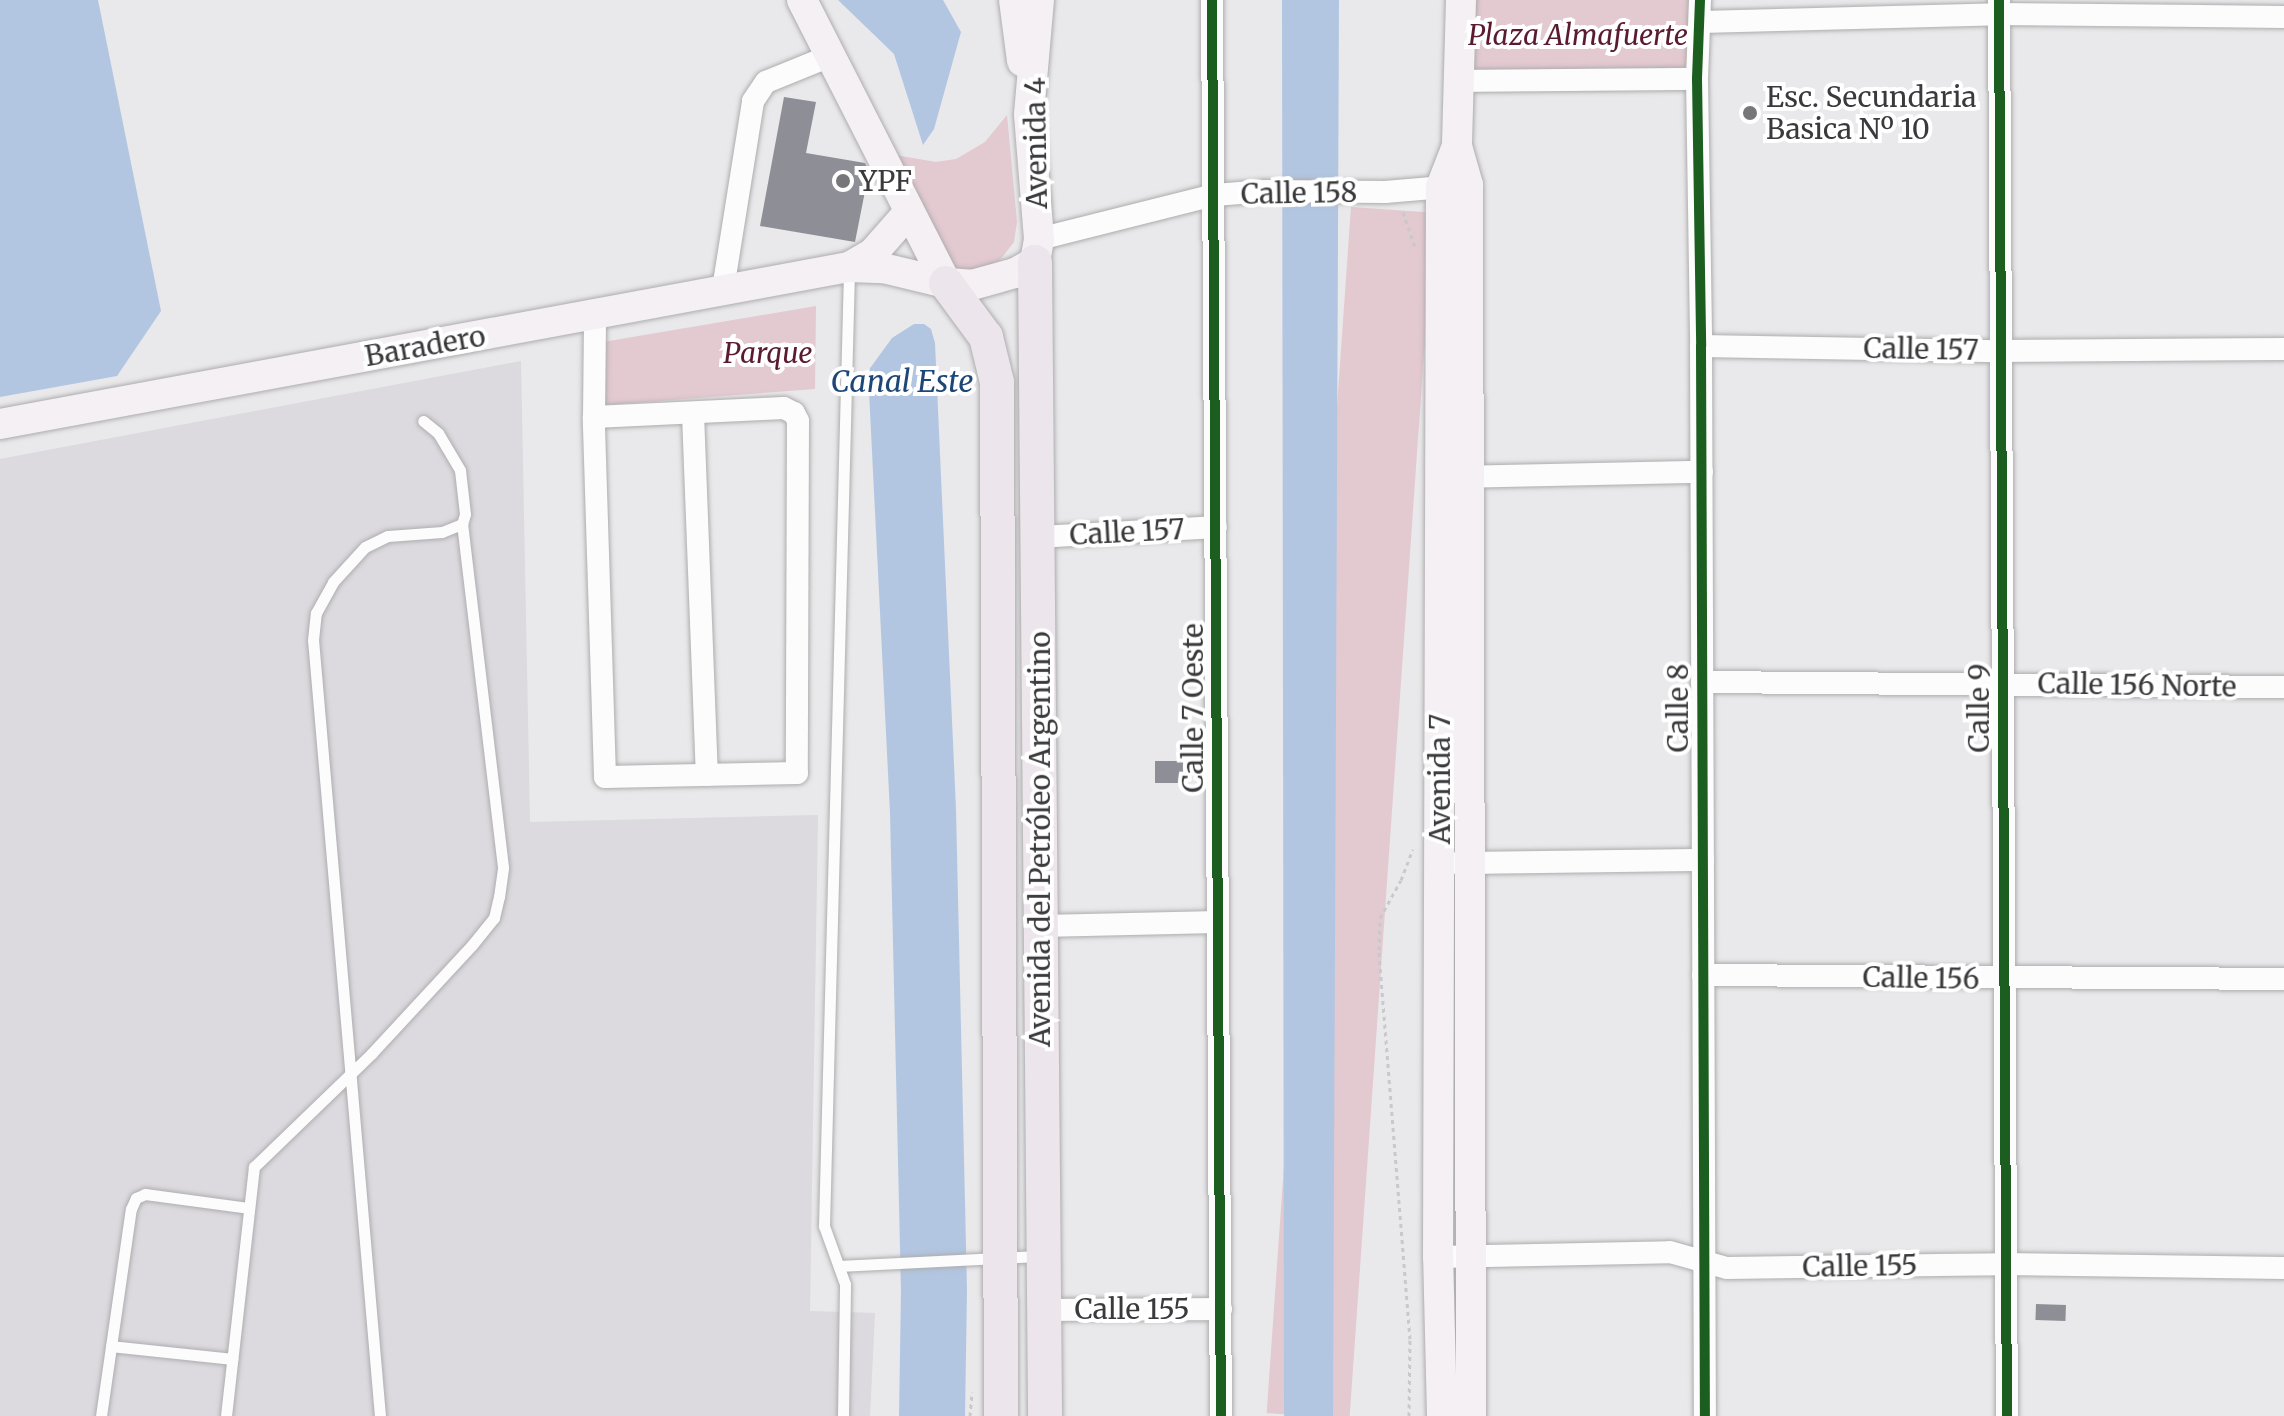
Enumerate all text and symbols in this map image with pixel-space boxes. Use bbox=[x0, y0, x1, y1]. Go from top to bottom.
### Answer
park label: Plaza Almafuerte bbox=[1468, 18, 1688, 52]
street label: Avenida 4 bbox=[1018, 77, 1054, 209]
place label: Esc. Secundaria Basica Nº 10 bbox=[1766, 80, 1977, 146]
marker: Esc. Secundaria Basica Nº 10 bbox=[1741, 104, 1759, 122]
place label: YPF bbox=[859, 164, 912, 198]
marker: YPF bbox=[834, 172, 852, 190]
street label: Calle 158 bbox=[1240, 175, 1358, 211]
street label: Baradero bbox=[362, 319, 488, 373]
street label: Calle 157 bbox=[1863, 331, 1979, 367]
park label: Parque bbox=[723, 336, 813, 370]
water label: Canal Este bbox=[831, 363, 973, 399]
street label: Calle 157 bbox=[1069, 512, 1185, 552]
street label: Calle 7 Oeste bbox=[1176, 623, 1210, 793]
street label: Avenida del Petróleo Argentino bbox=[1023, 631, 1057, 1047]
street label: Calle 9 bbox=[1962, 663, 1996, 753]
street label: Calle 8 bbox=[1661, 664, 1695, 752]
street label: Calle 156 Norte bbox=[2037, 666, 2237, 704]
street label: Avenida 7 bbox=[1423, 714, 1457, 844]
street label: Calle 156 bbox=[1862, 960, 1980, 996]
street label: Calle 155 bbox=[1802, 1248, 1918, 1284]
street label: Calle 155 bbox=[1074, 1292, 1190, 1326]

